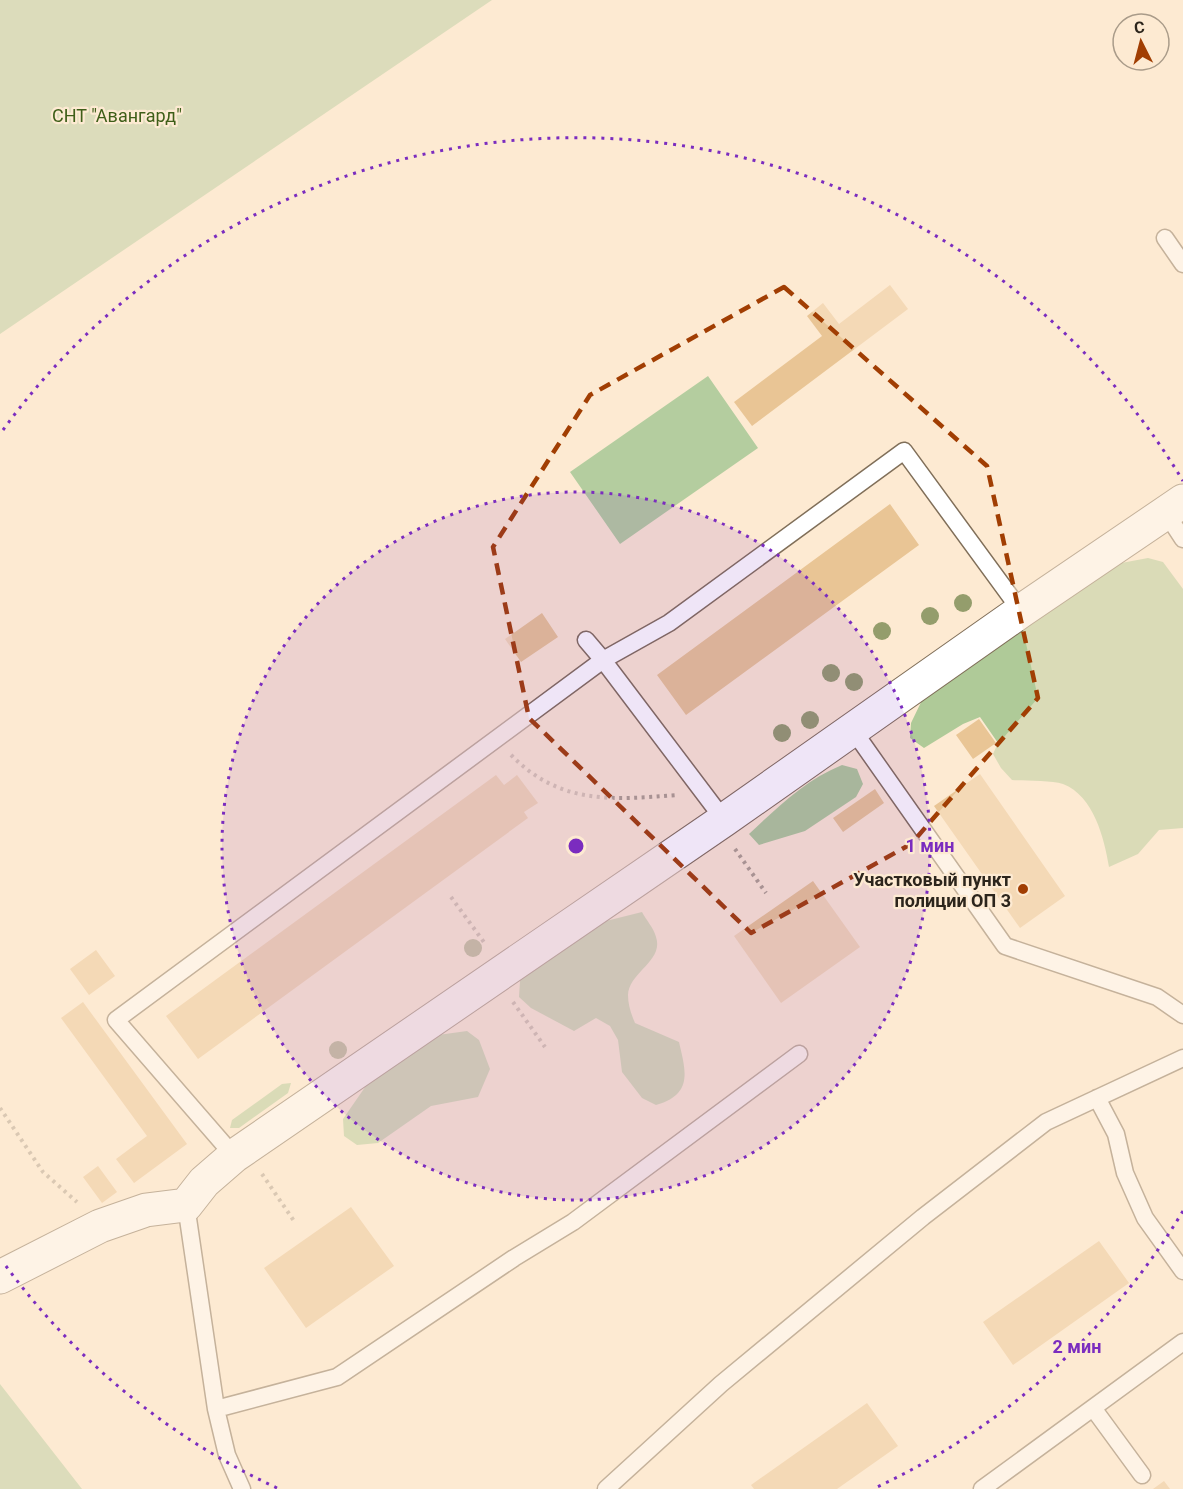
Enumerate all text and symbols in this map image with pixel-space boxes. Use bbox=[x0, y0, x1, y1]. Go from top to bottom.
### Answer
north arrow bbox=[1111, 12, 1171, 72]
text: С bbox=[1133, 18, 1146, 38]
park label: СНТ "Авангард" bbox=[52, 105, 182, 126]
text: 1 мин bbox=[906, 835, 954, 856]
centre of rings bbox=[566, 836, 586, 856]
place label: Участковый пункт полиции ОП 3 bbox=[853, 869, 1011, 911]
marker: Участковый пункт полиции ОП 3 bbox=[1016, 882, 1030, 896]
text: 2 мин bbox=[1053, 1336, 1101, 1357]

